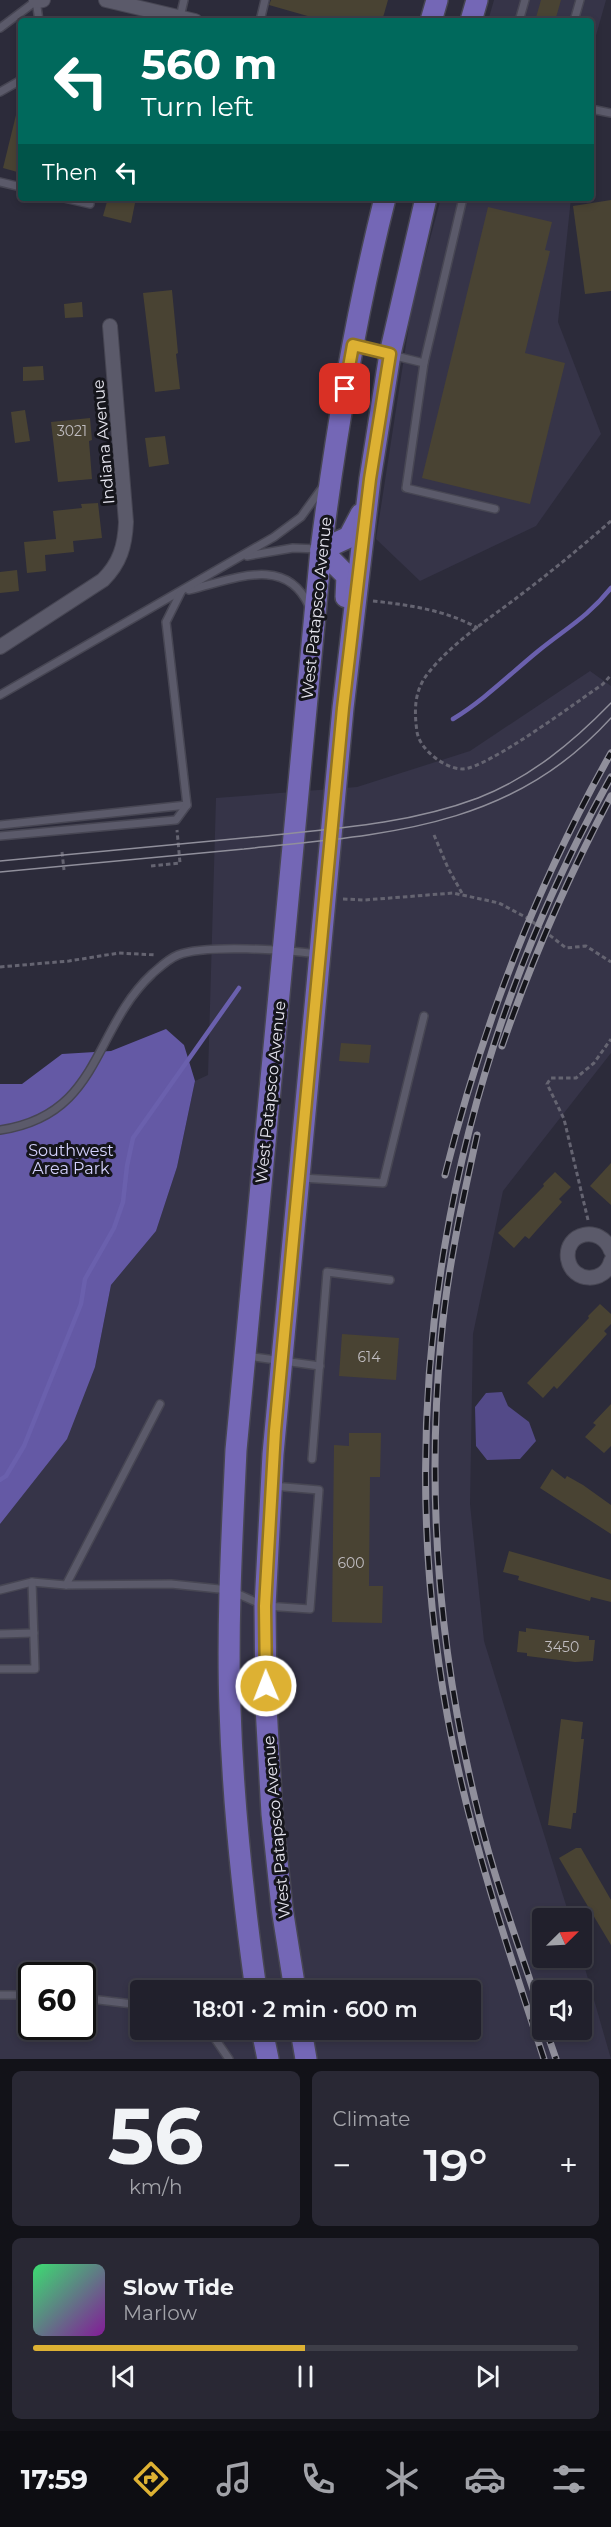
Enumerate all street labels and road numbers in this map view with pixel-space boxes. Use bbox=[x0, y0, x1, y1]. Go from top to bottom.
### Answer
street label: Indiana Avenue bbox=[89, 379, 118, 505]
street label: West Patapsco Avenue bbox=[297, 516, 336, 700]
street label: West Patapsco Avenue bbox=[251, 1000, 290, 1184]
street label: West Patapsco Avenue bbox=[259, 1735, 294, 1919]

